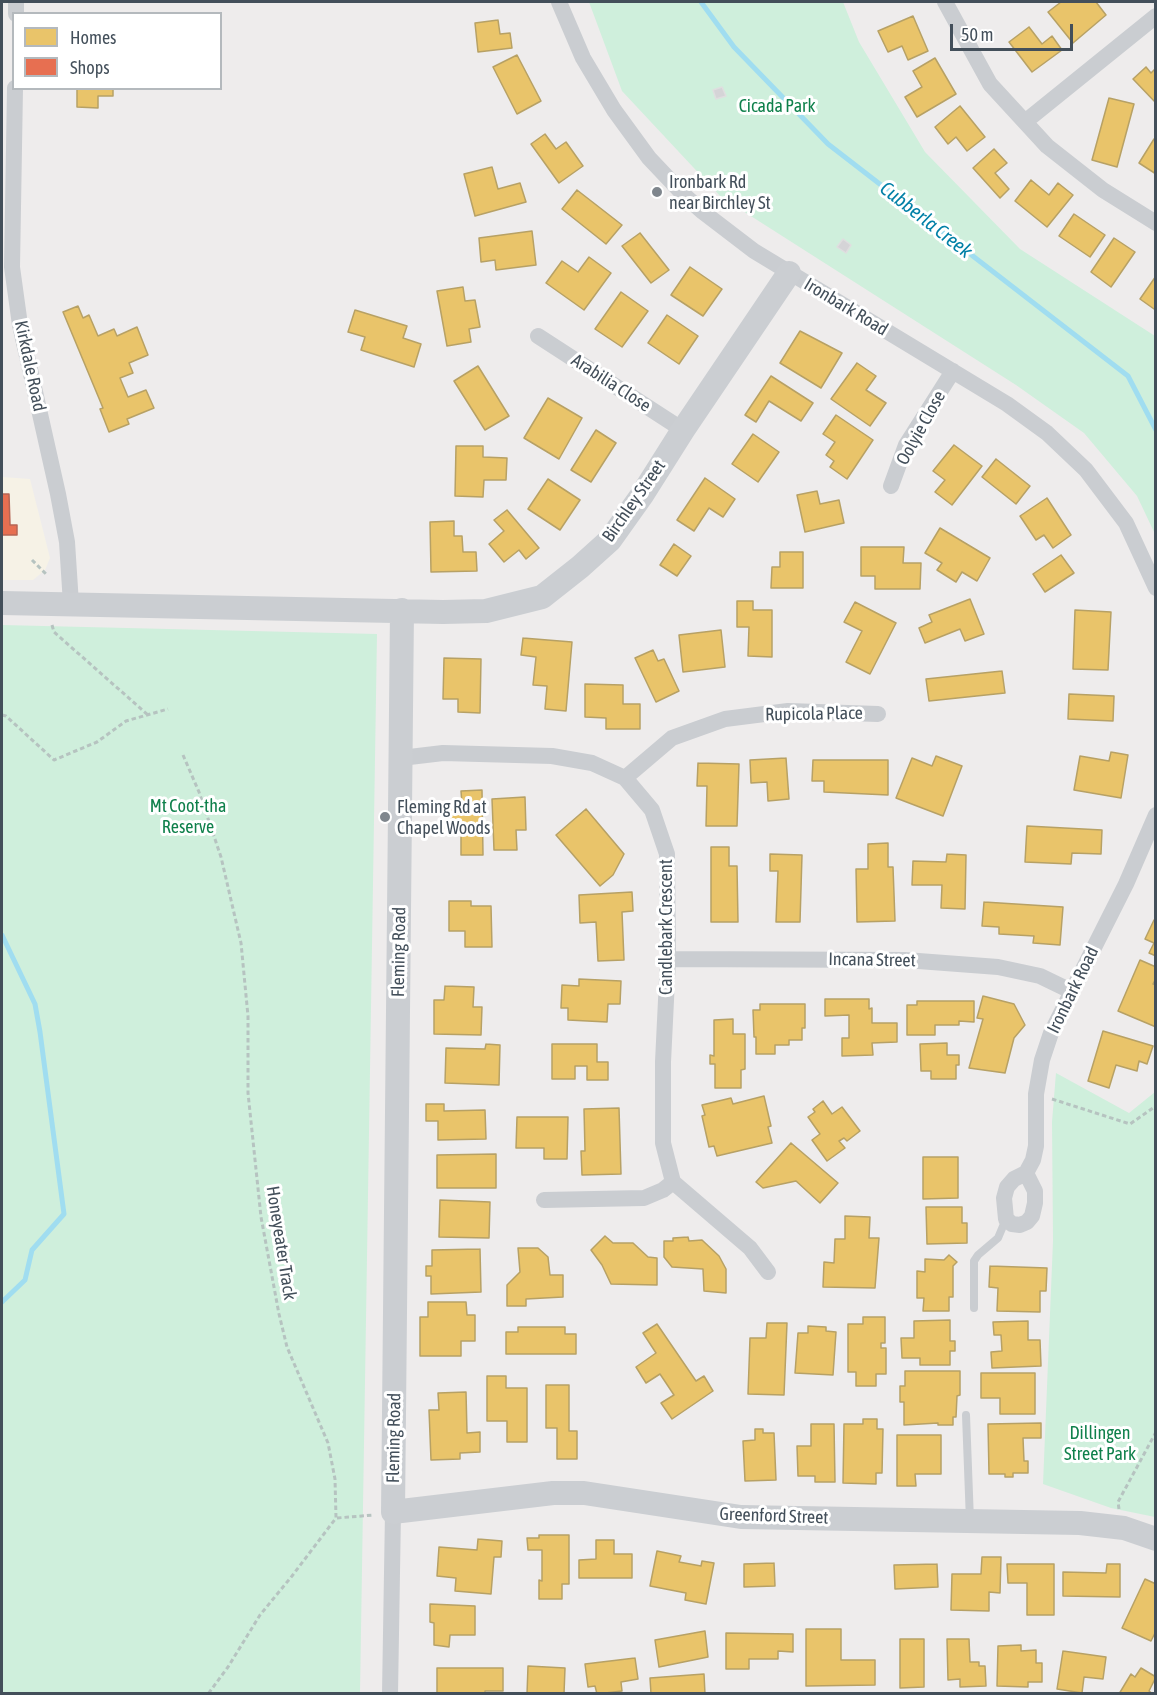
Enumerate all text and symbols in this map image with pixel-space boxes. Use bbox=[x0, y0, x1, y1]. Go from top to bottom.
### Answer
legend bbox=[12, 12, 222, 90]
scale bar bbox=[953, 12, 1076, 50]
text: 50 m bbox=[961, 24, 993, 45]
text: Homes bbox=[70, 27, 116, 48]
text: Shops bbox=[70, 57, 110, 78]
park label: Cicada Park bbox=[739, 95, 815, 117]
place label: Ironbark Rd near Birchley St bbox=[669, 171, 771, 213]
water label: Cubberla Creek bbox=[875, 177, 977, 263]
marker: Ironbark Rd near Birchley St bbox=[650, 185, 664, 199]
street label: Ironbark Road bbox=[800, 274, 892, 340]
street label: Kirkdale Road bbox=[10, 319, 50, 413]
street label: Arabilia Close bbox=[567, 349, 655, 417]
street label: Oolyie Close bbox=[892, 387, 950, 469]
street label: Birchley Street bbox=[598, 456, 670, 546]
street label: Rupicola Place bbox=[765, 702, 863, 726]
park label: Mt Coot-tha Reserve bbox=[150, 795, 226, 838]
place label: Fleming Rd at Chapel Woods bbox=[397, 796, 490, 838]
marker: Fleming Rd at Chapel Woods bbox=[378, 810, 392, 824]
street label: Candlebark Crescent bbox=[655, 859, 677, 995]
street label: Fleming Road bbox=[387, 907, 411, 997]
street label: Ironbark Road bbox=[1043, 943, 1103, 1037]
street label: Incana Street bbox=[828, 948, 916, 972]
street label: Honeyeater Track bbox=[261, 1184, 301, 1302]
street label: Fleming Road bbox=[382, 1393, 406, 1483]
park label: Dillingen Street Park bbox=[1064, 1422, 1136, 1464]
street label: Greenford Street bbox=[719, 1503, 829, 1529]

